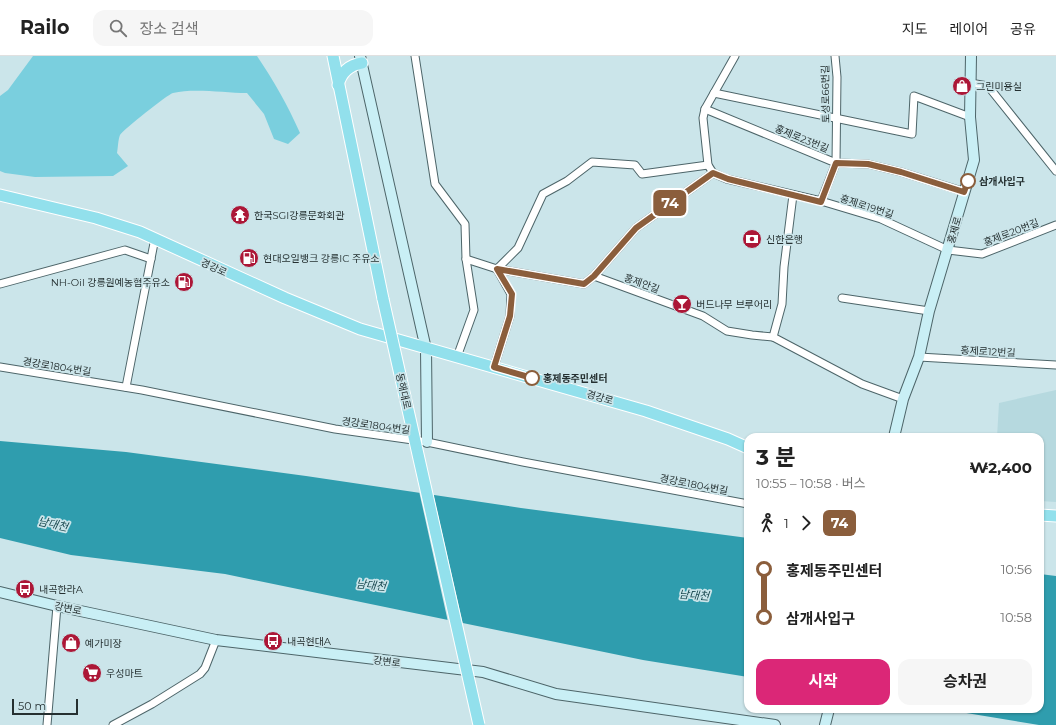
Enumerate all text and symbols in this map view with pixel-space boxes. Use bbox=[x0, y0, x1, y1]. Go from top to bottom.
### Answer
search box bbox=[93, 10, 373, 46]
text: Railo bbox=[20, 16, 69, 39]
icon: search bbox=[107, 17, 129, 39]
text: 장소 검색 bbox=[139, 19, 199, 38]
text: 지도 bbox=[902, 20, 928, 38]
text: 레이어 bbox=[950, 20, 988, 38]
text: 공유 bbox=[1010, 20, 1036, 38]
street label: 토성로66번길 bbox=[818, 65, 833, 123]
shop icon: 그린미용실 bbox=[951, 75, 973, 97]
place label: 그린미용실 bbox=[976, 80, 1022, 93]
street label: 홍제로23번길 bbox=[773, 122, 831, 155]
marker: 삼개사입구 bbox=[960, 173, 976, 189]
place label: 삼개사입구 bbox=[979, 175, 1025, 188]
line badge: 74 bbox=[652, 190, 688, 216]
street label: 홍제로19번길 bbox=[838, 192, 895, 221]
text: 74 bbox=[661, 194, 679, 212]
temple icon: 한국SGI강릉문화회관 bbox=[229, 204, 251, 226]
place label: 한국SGI강릉문화회관 bbox=[254, 209, 345, 222]
street label: 홍제로 bbox=[944, 215, 965, 245]
street label: 홍제로20번길 bbox=[982, 216, 1041, 249]
bank icon: 신한은행 bbox=[741, 228, 763, 250]
place label: 신한은행 bbox=[766, 233, 803, 246]
fuel station icon: 현대오일뱅크 강릉IC 주유소 bbox=[238, 247, 260, 269]
place label: 현대오일뱅크 강릉IC 주유소 bbox=[263, 252, 380, 265]
street label: 경강로 bbox=[199, 256, 229, 279]
fuel station icon: NH-Oil 강릉원예농협주유소 bbox=[173, 271, 195, 293]
street label: 홍제안길 bbox=[622, 271, 661, 296]
place label: NH-Oil 강릉원예농협주유소 bbox=[51, 276, 170, 289]
bar icon: 버드나무 브루어리 bbox=[671, 293, 693, 315]
place label: 버드나무 브루어리 bbox=[696, 298, 772, 311]
street label: 홍제로12번길 bbox=[960, 344, 1016, 359]
street label: 경강로1804번길 bbox=[22, 355, 92, 378]
marker: 홍제동주민센터 bbox=[524, 370, 540, 386]
street label: 동해대로 bbox=[393, 372, 414, 411]
place label: 홍제동주민센터 bbox=[543, 372, 607, 385]
street label: 경강로 bbox=[585, 387, 615, 408]
street label: 경강로1804번길 bbox=[341, 414, 411, 437]
text: 3 분 bbox=[756, 444, 796, 471]
text: ₩2,400 bbox=[970, 458, 1032, 477]
street label: 경강로1804번길 bbox=[659, 472, 729, 497]
text: 10:55 – 10:58 · 버스 bbox=[756, 475, 866, 491]
icon: walk bbox=[756, 512, 778, 534]
icon: forward bbox=[795, 512, 817, 534]
water label: 남대천 bbox=[37, 514, 71, 534]
text: 74 bbox=[831, 514, 848, 532]
text: 1 bbox=[784, 515, 789, 531]
text: 홍제동주민센터 bbox=[786, 561, 883, 580]
text: 10:56 bbox=[1001, 561, 1032, 577]
water label: 남대천 bbox=[355, 576, 389, 594]
bus stop icon: 내곡한라A bbox=[14, 578, 36, 600]
place label: 내곡한라A bbox=[39, 583, 84, 596]
water label: 남대천 bbox=[678, 587, 711, 603]
street label: 강변로 bbox=[53, 599, 83, 618]
text: 삼개사입구 bbox=[786, 609, 855, 628]
text: 10:58 bbox=[1000, 609, 1032, 625]
bus stop icon: 내곡현대A bbox=[262, 630, 284, 652]
shop icon: 예가미장 bbox=[60, 632, 82, 654]
place label: 내곡현대A bbox=[287, 635, 332, 648]
place label: 예가미장 bbox=[85, 637, 122, 650]
street label: 강변로 bbox=[372, 653, 401, 670]
button: 시작 bbox=[756, 659, 890, 705]
button: 승차권 bbox=[898, 659, 1032, 705]
supermarket icon: 우성마트 bbox=[81, 662, 103, 684]
place label: 우성마트 bbox=[106, 667, 143, 680]
scale bar bbox=[12, 697, 78, 716]
text: 50 m bbox=[18, 699, 46, 713]

